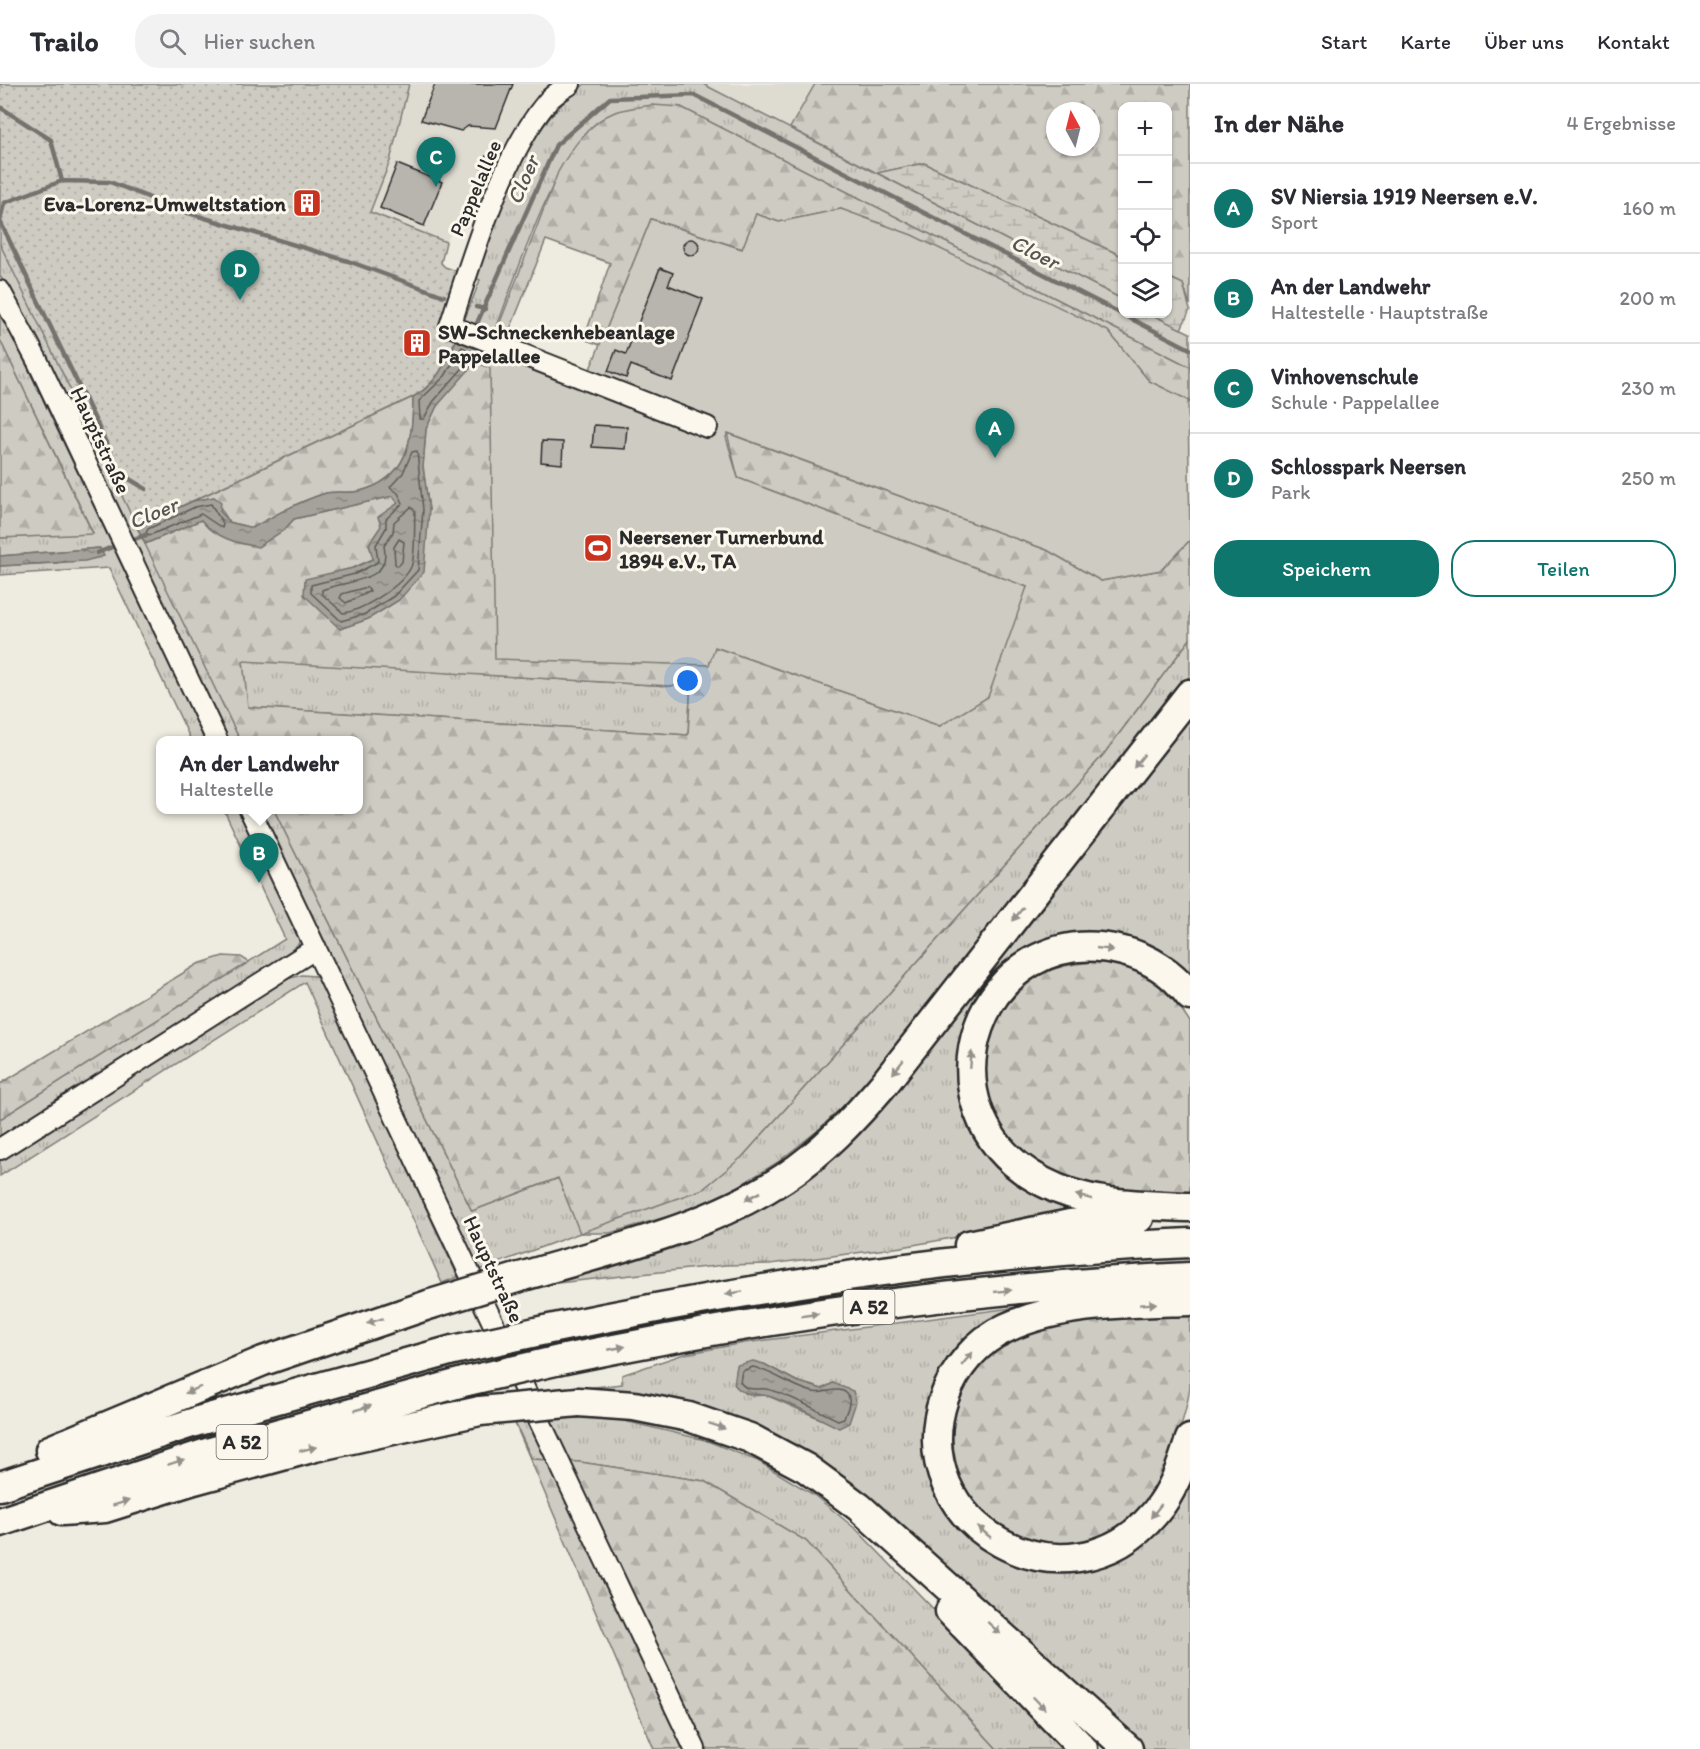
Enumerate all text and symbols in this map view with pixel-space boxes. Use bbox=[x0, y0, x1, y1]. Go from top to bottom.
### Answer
search box bbox=[135, 14, 555, 68]
text: Trailo bbox=[30, 24, 99, 58]
icon: search bbox=[156, 25, 189, 58]
text: Hier suchen bbox=[204, 28, 315, 55]
text: Start bbox=[1321, 29, 1367, 54]
text: Karte bbox=[1400, 29, 1451, 54]
text: Über uns bbox=[1484, 29, 1564, 54]
text: Kontakt bbox=[1597, 29, 1670, 54]
north arrow bbox=[1046, 102, 1100, 156]
map controls bbox=[1118, 102, 1172, 318]
button: + bbox=[1118, 102, 1172, 156]
text: In der Nähe bbox=[1214, 107, 1344, 139]
text: 4 Ergebnisse bbox=[1566, 111, 1676, 135]
street label: Pappelallee bbox=[443, 136, 507, 240]
pin: C bbox=[416, 138, 456, 187]
water label: Cloer bbox=[501, 149, 546, 208]
button: − bbox=[1118, 156, 1172, 210]
text: SV Niersia 1919 Neersen e.V. bbox=[1271, 183, 1538, 210]
building icon: Eva-Lorenz-Umweltstation bbox=[291, 187, 323, 219]
place label: Eva-Lorenz-Umweltstation bbox=[44, 191, 286, 216]
text: A bbox=[1227, 196, 1240, 220]
text: 160 m bbox=[1623, 196, 1676, 220]
button: locate bbox=[1118, 210, 1172, 264]
text: Sport bbox=[1271, 210, 1318, 234]
water label: Cloer bbox=[1006, 229, 1066, 277]
pin: D bbox=[220, 250, 260, 300]
button: layers bbox=[1118, 264, 1172, 318]
text: An der Landwehr bbox=[1271, 273, 1430, 300]
text: B bbox=[1227, 286, 1240, 310]
text: 200 m bbox=[1620, 286, 1676, 310]
text: Haltestelle · Hauptstraße bbox=[1271, 300, 1488, 324]
place label: SW-Schneckenhebeanlage Pappelallee bbox=[438, 319, 675, 369]
building icon: SW-Schneckenhebeanlage Pappelallee bbox=[401, 327, 433, 359]
text: Vinhovenschule bbox=[1271, 363, 1418, 390]
text: C bbox=[1227, 376, 1240, 400]
text: 230 m bbox=[1621, 376, 1676, 400]
street label: Hauptstraße bbox=[65, 383, 137, 497]
text: Schule · Pappelallee bbox=[1271, 390, 1439, 414]
pin: A bbox=[976, 408, 1014, 458]
text: Schlosspark Neersen bbox=[1271, 453, 1466, 480]
text: D bbox=[1227, 466, 1240, 490]
text: 250 m bbox=[1621, 466, 1676, 490]
text: Park bbox=[1271, 480, 1310, 504]
water label: Cloer bbox=[125, 490, 184, 535]
place label: Neersener Turnerbund 1894 e.V., TA bbox=[619, 524, 824, 573]
sports icon: Neersener Turnerbund 1894 e.V., TA bbox=[582, 532, 614, 564]
button: Speichern bbox=[1214, 540, 1439, 597]
button: Teilen bbox=[1451, 540, 1676, 597]
your location bbox=[673, 666, 702, 695]
popup bbox=[156, 736, 363, 814]
text: An der Landwehr bbox=[180, 750, 339, 777]
one-way arrow bbox=[1132, 753, 1145, 769]
text: Haltestelle bbox=[180, 777, 274, 801]
pin: B bbox=[240, 834, 278, 883]
one-way arrow bbox=[1012, 906, 1025, 922]
one-way arrow bbox=[1096, 944, 1115, 954]
one-way arrow bbox=[967, 1050, 976, 1069]
one-way arrow bbox=[892, 1060, 904, 1075]
one-way arrow bbox=[744, 1191, 761, 1201]
one-way arrow bbox=[1075, 1191, 1093, 1201]
street label: Hauptstraße bbox=[458, 1212, 530, 1326]
one-way arrow bbox=[994, 1286, 1013, 1296]
one-way arrow bbox=[725, 1289, 744, 1298]
road number: A 52 bbox=[844, 1290, 894, 1324]
one-way arrow bbox=[1139, 1299, 1158, 1308]
one-way arrow bbox=[800, 1311, 819, 1320]
one-way arrow bbox=[366, 1317, 384, 1327]
one-way arrow bbox=[608, 1343, 627, 1352]
one-way arrow bbox=[961, 1351, 974, 1367]
one-way arrow bbox=[184, 1386, 202, 1395]
one-way arrow bbox=[355, 1403, 373, 1412]
one-way arrow bbox=[708, 1421, 726, 1431]
road number: A 52 bbox=[216, 1425, 268, 1459]
one-way arrow bbox=[299, 1444, 317, 1454]
one-way arrow bbox=[167, 1457, 185, 1467]
one-way arrow bbox=[112, 1498, 130, 1507]
one-way arrow bbox=[1151, 1503, 1163, 1518]
one-way arrow bbox=[976, 1526, 991, 1539]
one-way arrow bbox=[987, 1621, 1002, 1635]
one-way arrow bbox=[1032, 1696, 1046, 1711]

